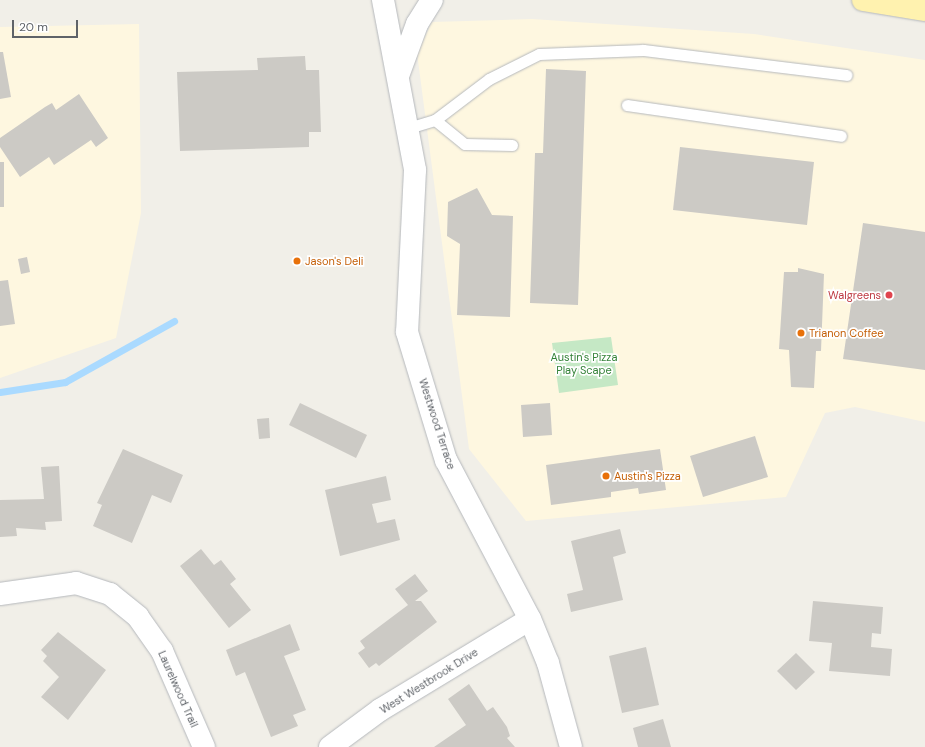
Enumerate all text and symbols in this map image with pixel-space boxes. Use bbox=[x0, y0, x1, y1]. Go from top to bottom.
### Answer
scale bar bbox=[14, 12, 80, 38]
text: 20 m bbox=[19, 19, 48, 35]
place label: Jason's Deli bbox=[305, 254, 363, 268]
marker: Jason's Deli bbox=[292, 256, 302, 266]
place label: Walgreens bbox=[828, 288, 881, 302]
marker: Walgreens bbox=[884, 290, 894, 300]
place label: Trianon Coffee bbox=[809, 326, 883, 340]
marker: Trianon Coffee bbox=[796, 328, 806, 338]
park label: Austin's Pizza Play Scape bbox=[551, 351, 617, 377]
street label: Westwood Terrace bbox=[416, 377, 458, 471]
place label: Austin's Pizza bbox=[614, 469, 681, 483]
marker: Austin's Pizza bbox=[601, 471, 611, 481]
street label: West Westbrook Drive bbox=[378, 645, 480, 717]
street label: Laurelwood Trail bbox=[155, 649, 201, 729]

